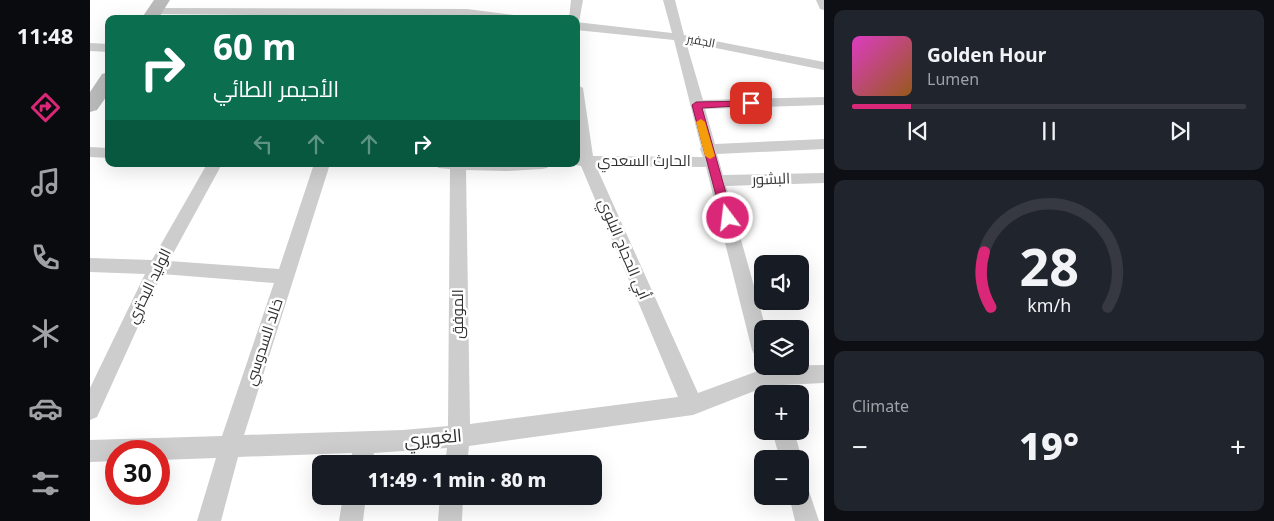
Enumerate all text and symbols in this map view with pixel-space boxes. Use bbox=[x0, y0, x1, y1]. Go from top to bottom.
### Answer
text: 11:48 bbox=[17, 20, 73, 50]
text: 60 m bbox=[213, 23, 296, 70]
street label: الجفير bbox=[684, 29, 717, 52]
icon: right bbox=[130, 35, 195, 100]
text: Golden Hour bbox=[927, 42, 1046, 68]
text: Lumen bbox=[927, 68, 979, 90]
text: الأحيمر الطائي bbox=[213, 73, 339, 103]
pin bbox=[730, 82, 772, 124]
icon: arrive bbox=[737, 89, 765, 117]
icon: directions bbox=[28, 90, 63, 125]
icon: previous bbox=[904, 117, 932, 145]
icon: pause bbox=[1035, 117, 1063, 145]
icon: next bbox=[1166, 117, 1194, 145]
icon: left bbox=[249, 130, 277, 158]
icon: ahead bbox=[302, 130, 330, 158]
icon: ahead bbox=[355, 130, 383, 158]
icon: right bbox=[408, 130, 436, 158]
street label: الحارث السعدي bbox=[597, 150, 691, 173]
icon: music bbox=[28, 165, 63, 200]
street label: البشور bbox=[751, 167, 790, 189]
position arrow bbox=[701, 191, 753, 243]
street label: أبي الحجاج البلوي bbox=[592, 195, 655, 303]
text: 28 bbox=[1019, 230, 1079, 301]
icon: phone bbox=[28, 240, 63, 275]
street label: الوليد البحتري bbox=[121, 245, 178, 328]
map controls bbox=[754, 255, 809, 505]
button: sound bbox=[754, 255, 809, 310]
street label: الموفق bbox=[447, 289, 468, 339]
text: km/h bbox=[1027, 293, 1071, 317]
street label: خالد السدوسي bbox=[240, 296, 289, 389]
icon: climate bbox=[28, 316, 63, 351]
button: layers bbox=[754, 320, 809, 375]
button: + bbox=[754, 385, 809, 440]
icon: car bbox=[28, 391, 63, 426]
text: Climate bbox=[852, 395, 909, 417]
text: 19° bbox=[1019, 419, 1079, 471]
street label: الغويري bbox=[403, 423, 463, 454]
text: − bbox=[852, 427, 868, 465]
text: + bbox=[1230, 427, 1246, 465]
speed limit sign: 30 bbox=[105, 440, 170, 505]
button: − bbox=[754, 450, 809, 505]
icon: filters bbox=[28, 466, 63, 501]
text: 11:49 · 1 min · 80 m bbox=[368, 467, 546, 493]

